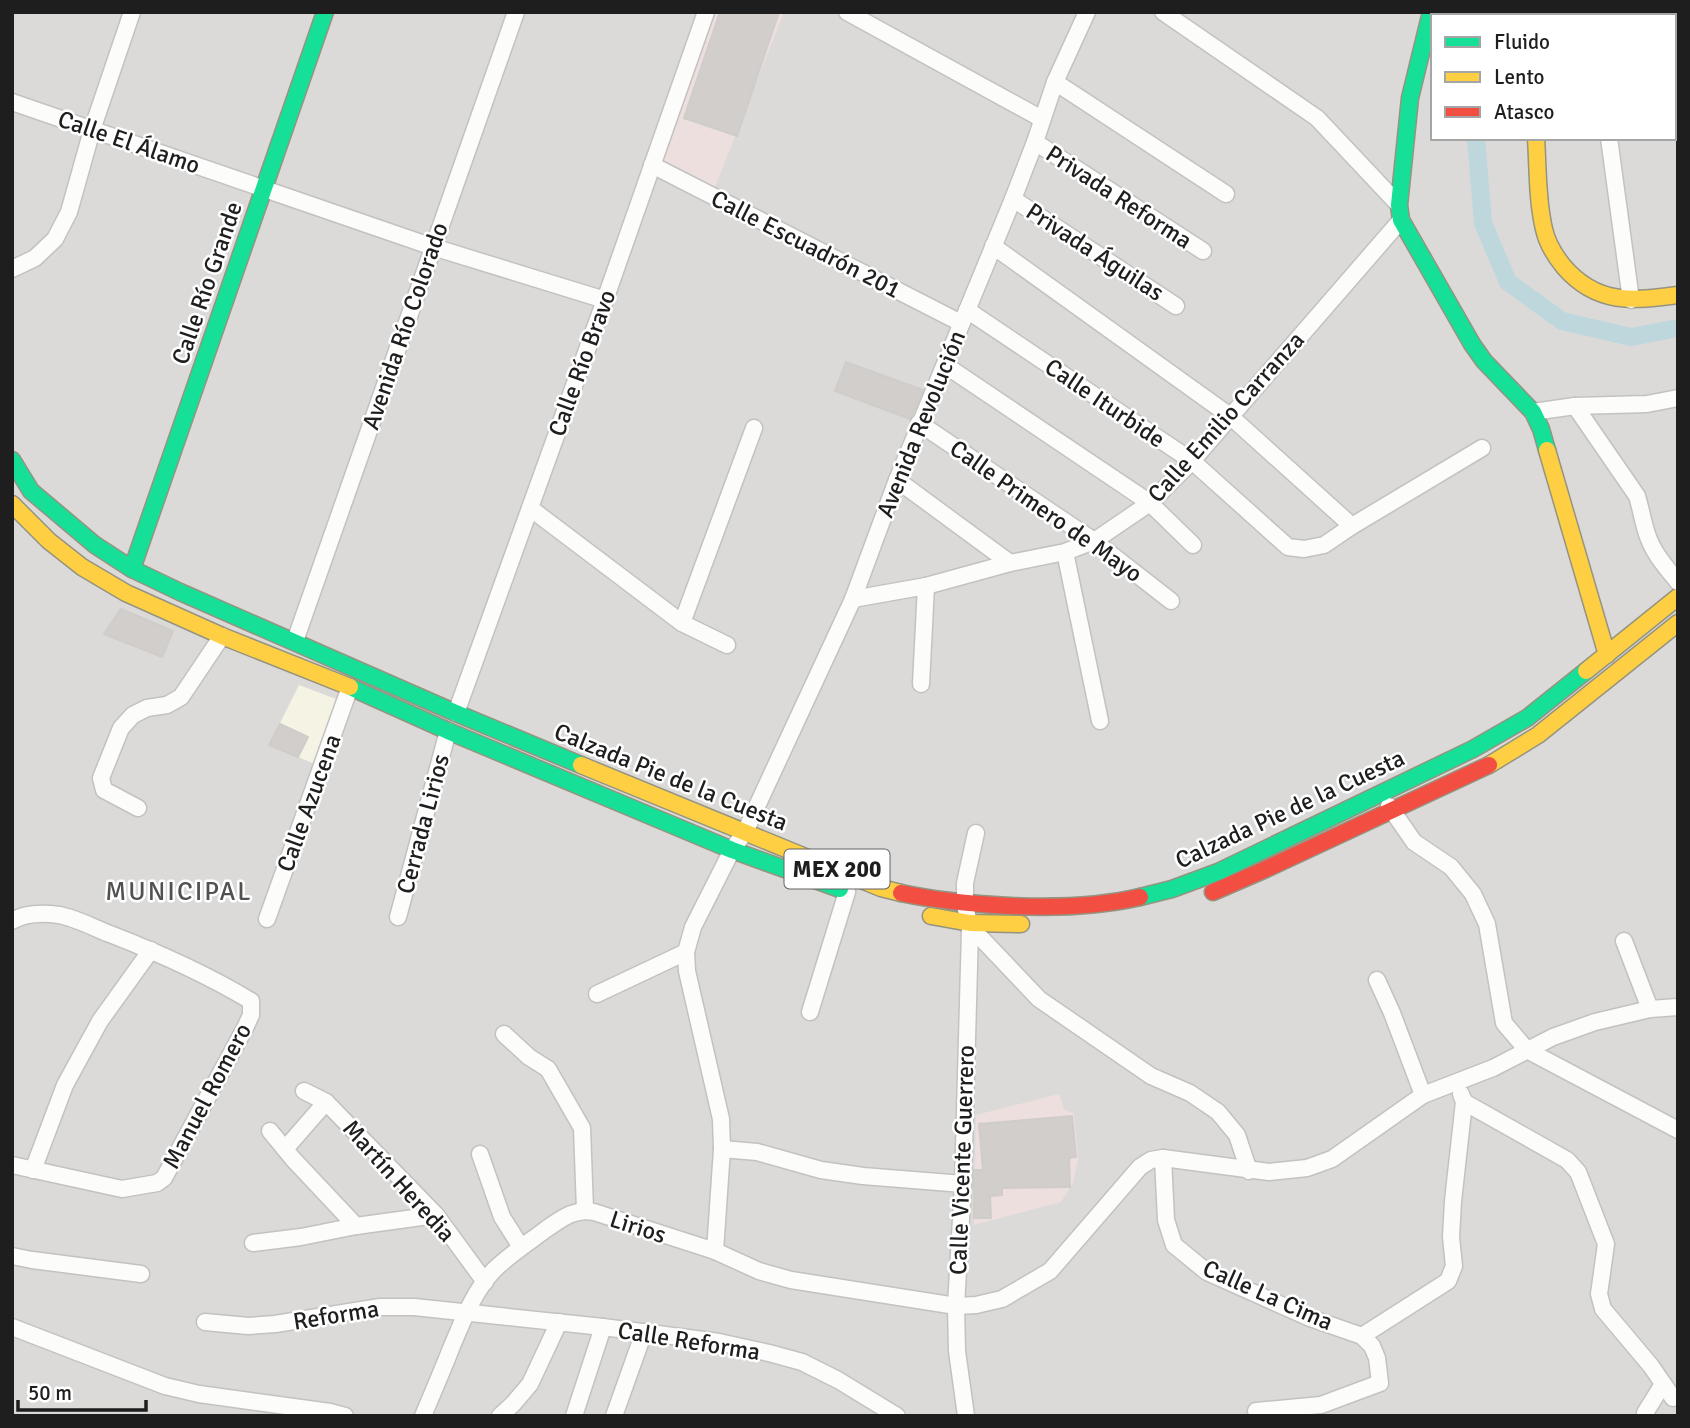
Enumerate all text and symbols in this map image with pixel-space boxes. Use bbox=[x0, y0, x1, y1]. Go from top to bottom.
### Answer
legend bbox=[1431, 14, 1676, 140]
text: Fluido bbox=[1494, 29, 1550, 55]
text: Lento bbox=[1494, 64, 1544, 90]
text: Atasco bbox=[1494, 99, 1554, 125]
street label: Calle El Álamo bbox=[54, 104, 204, 180]
street label: Privada Reforma bbox=[1040, 139, 1198, 255]
street label: Calle Escuadrón 201 bbox=[706, 183, 906, 305]
street label: Privada Águilas bbox=[1020, 196, 1170, 308]
street label: Calle Río Grande bbox=[165, 198, 249, 368]
street label: Avenida Río Colorado bbox=[355, 218, 455, 434]
street label: Calle Río Bravo bbox=[542, 286, 622, 440]
street label: Calle Emilio Carranza bbox=[1141, 325, 1311, 509]
street label: Avenida Revolución bbox=[870, 326, 972, 522]
street label: Calle Iturbide bbox=[1039, 352, 1171, 454]
street label: Calle Primero de Mayo bbox=[944, 433, 1148, 589]
street label: Calzada Pie de la Cuesta bbox=[550, 716, 792, 838]
street label: Calle Azucena bbox=[270, 730, 348, 876]
street label: Calzada Pie de la Cuesta bbox=[1171, 743, 1409, 875]
street label: Cerrada Lirios bbox=[390, 751, 456, 897]
road number: MEX 200 bbox=[784, 849, 890, 888]
district label: MUNICIPAL bbox=[105, 876, 253, 908]
street label: Manuel Romero bbox=[156, 1018, 258, 1174]
street label: Calle Vicente Guerrero bbox=[943, 1045, 981, 1275]
street label: Martín Heredia bbox=[336, 1114, 462, 1248]
street label: Lirios bbox=[606, 1204, 670, 1250]
street label: Calle La Cima bbox=[1198, 1253, 1338, 1337]
street label: Reforma bbox=[291, 1293, 381, 1337]
street label: Calle Reforma bbox=[616, 1315, 762, 1367]
scale bar bbox=[18, 1368, 145, 1412]
text: 50 m bbox=[28, 1380, 72, 1406]

